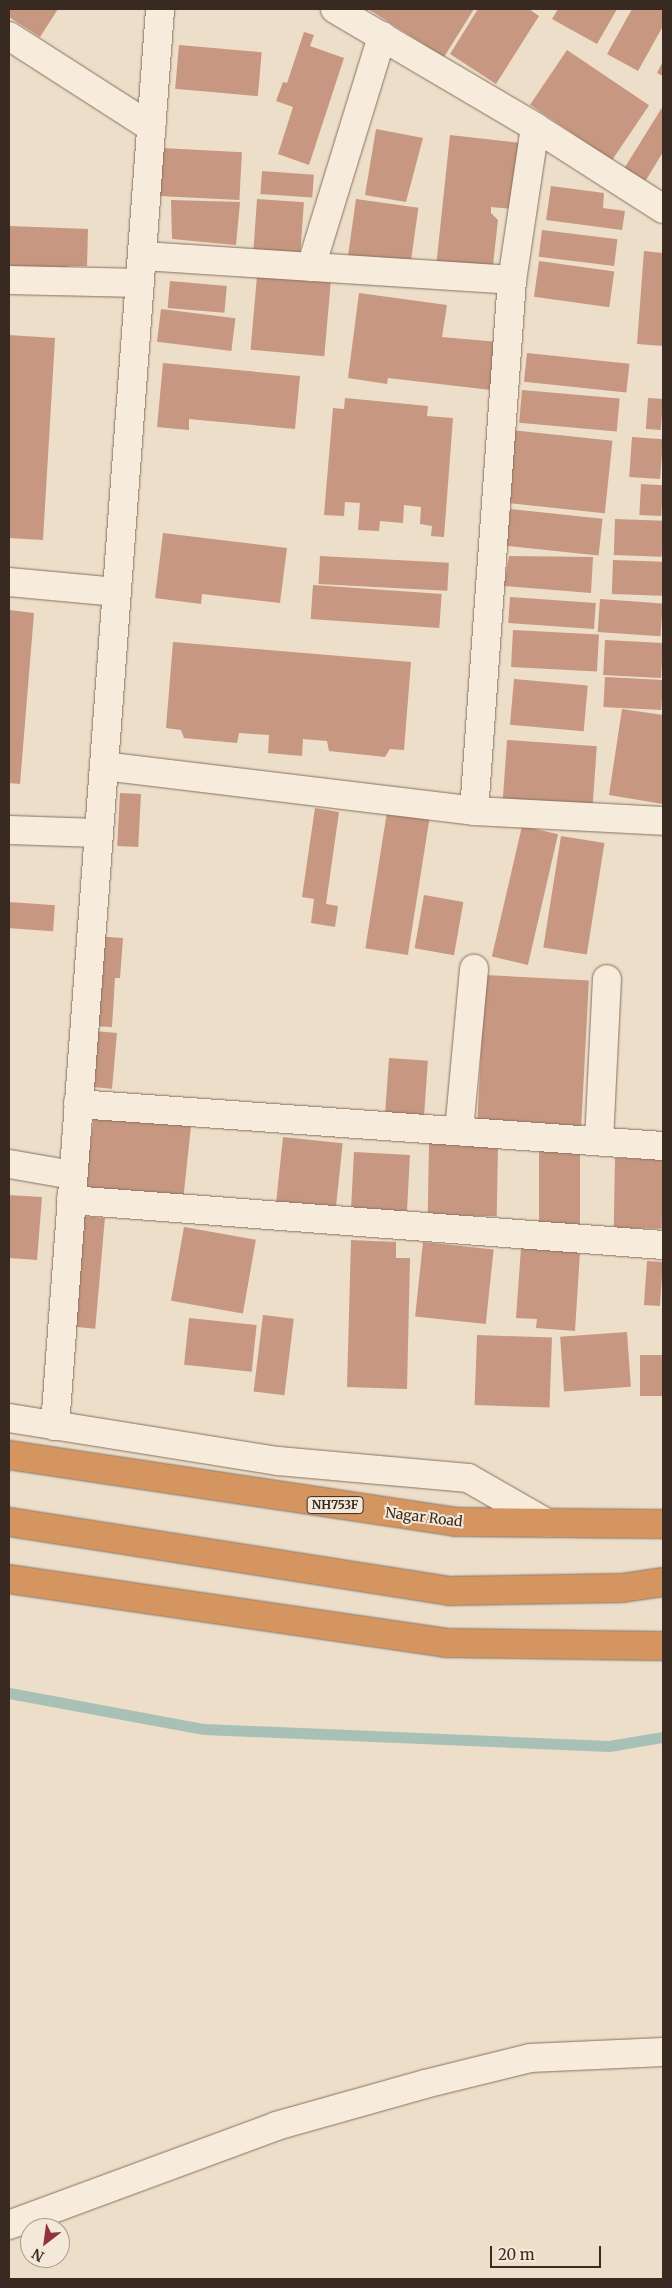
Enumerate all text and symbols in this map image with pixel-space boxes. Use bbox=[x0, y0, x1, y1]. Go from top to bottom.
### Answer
road number: NH753F bbox=[306, 1496, 364, 1514]
street label: Nagar Road bbox=[384, 1504, 464, 1530]
north arrow bbox=[20, 2218, 70, 2268]
scale bar bbox=[492, 2236, 603, 2268]
text: N bbox=[29, 2245, 47, 2266]
text: 20 m bbox=[498, 2245, 535, 2264]

